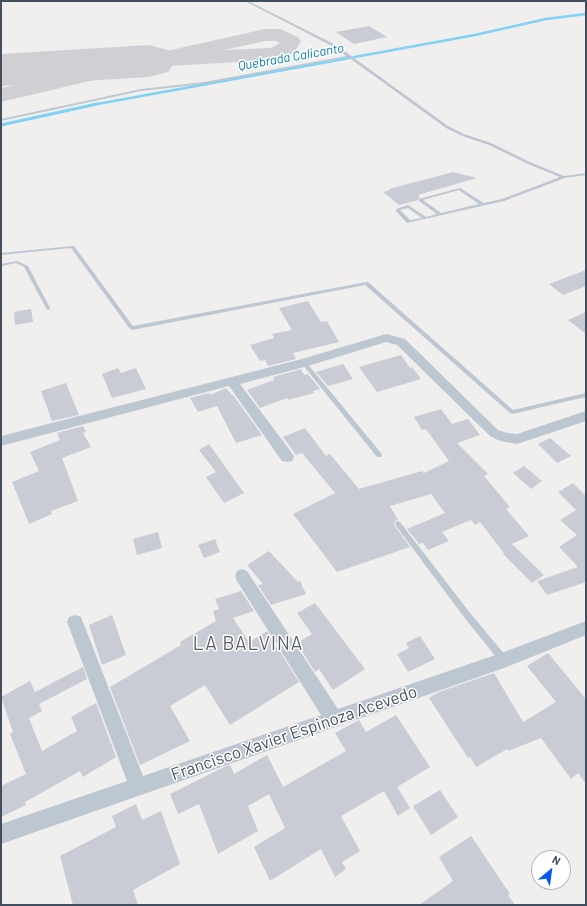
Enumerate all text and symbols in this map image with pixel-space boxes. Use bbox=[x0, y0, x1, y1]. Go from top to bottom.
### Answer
water label: Quebrada Calicanto bbox=[237, 40, 345, 74]
district label: LA BALVINA bbox=[193, 633, 303, 655]
street label: Francisco Xavier Espinoza Acevedo bbox=[168, 681, 420, 785]
north arrow bbox=[531, 850, 571, 890]
text: N bbox=[550, 852, 563, 867]

